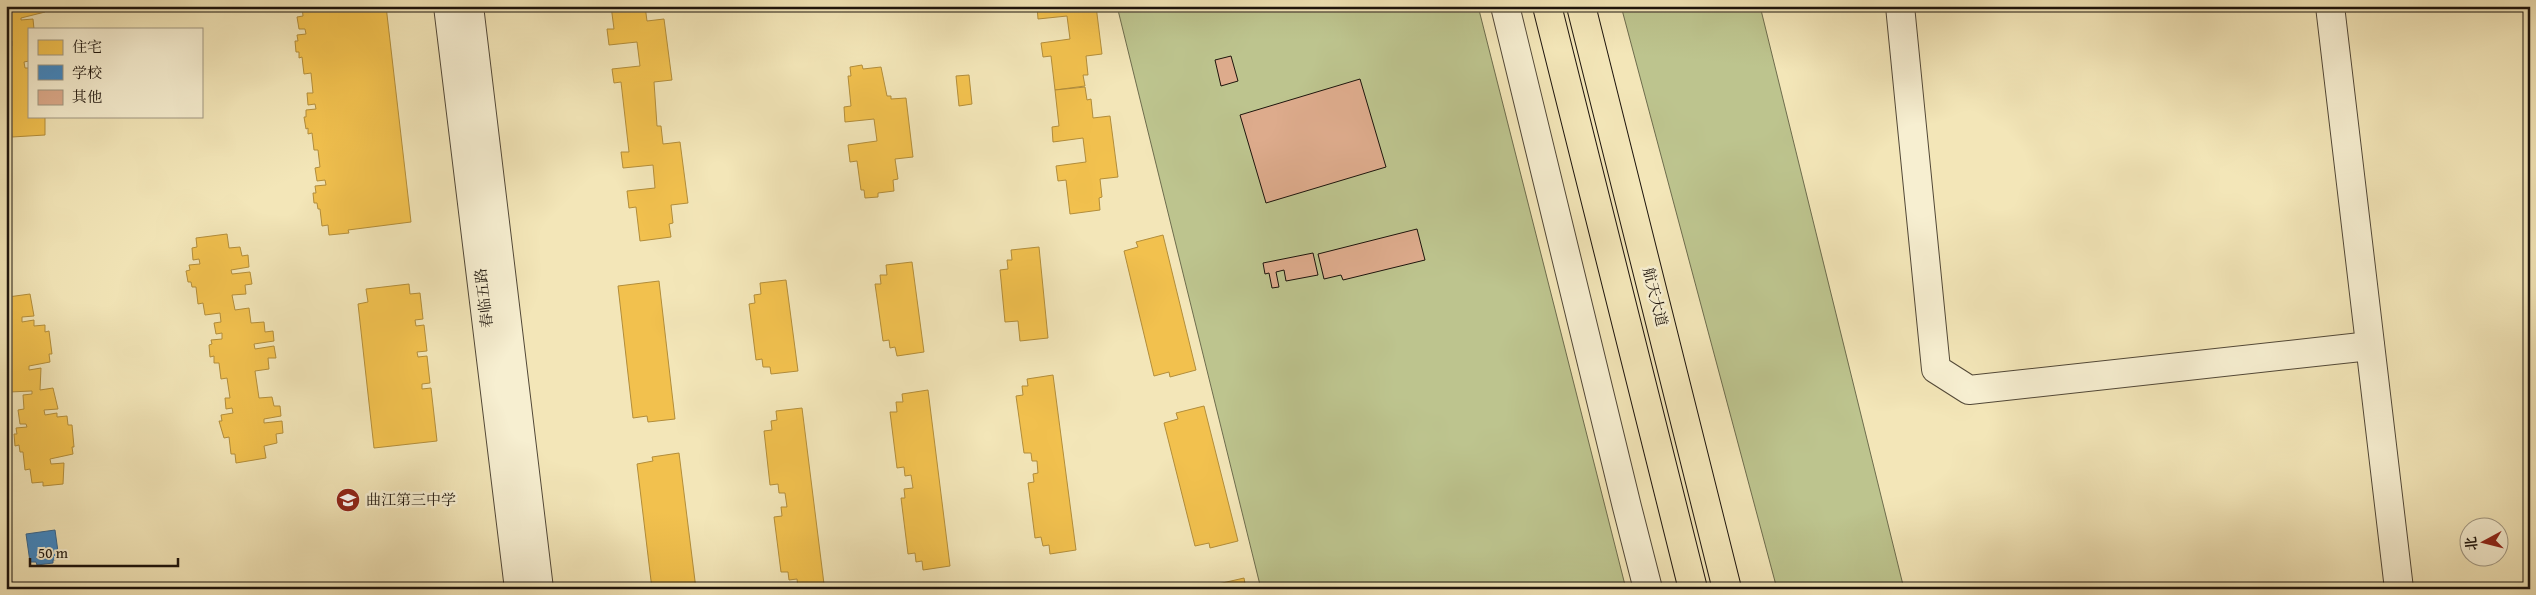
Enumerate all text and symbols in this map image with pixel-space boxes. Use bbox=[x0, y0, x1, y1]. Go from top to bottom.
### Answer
legend bbox=[28, 28, 202, 118]
text: 住宅 bbox=[72, 36, 102, 57]
text: 学校 bbox=[72, 62, 102, 83]
text: 其他 bbox=[72, 86, 102, 107]
street label: 航天大道 bbox=[1638, 265, 1673, 329]
street label: 春临五路 bbox=[469, 267, 498, 329]
school or university icon: 曲江第三中学 bbox=[335, 487, 361, 513]
place label: 曲江第三中学 bbox=[366, 489, 456, 510]
north arrow bbox=[2458, 518, 2508, 568]
scale bar bbox=[30, 535, 178, 567]
text: 北 bbox=[2460, 535, 2482, 552]
text: 50 m bbox=[38, 542, 69, 563]

